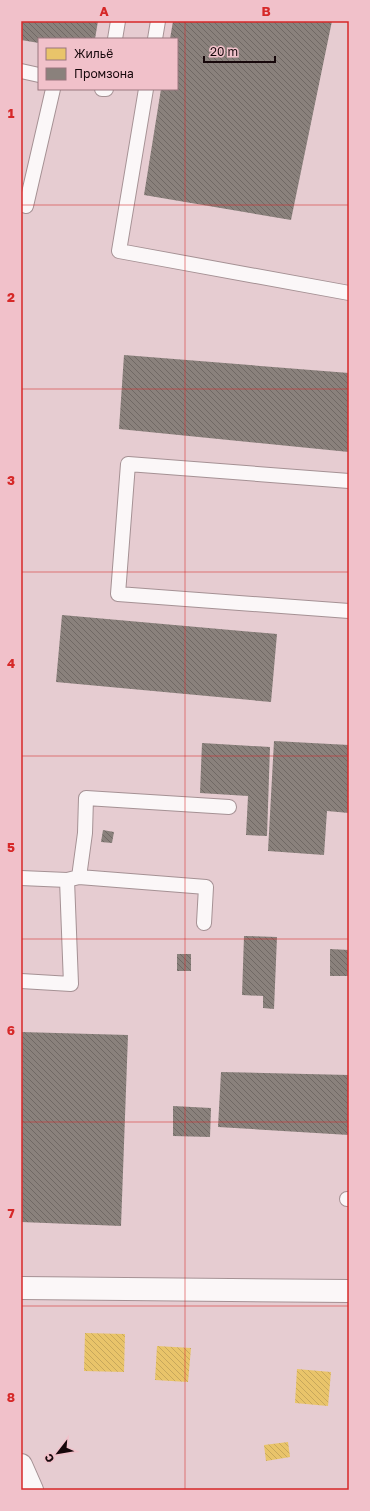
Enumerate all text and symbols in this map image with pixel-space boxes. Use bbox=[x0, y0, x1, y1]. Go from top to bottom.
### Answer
text: A bbox=[99, 3, 109, 19]
text: B bbox=[261, 3, 271, 19]
legend bbox=[38, 38, 178, 90]
scale bar bbox=[204, 38, 275, 64]
text: 20 m bbox=[210, 44, 238, 59]
text: Жильё bbox=[74, 46, 113, 61]
text: Промзона bbox=[74, 66, 134, 81]
text: 1 bbox=[8, 105, 15, 121]
text: 2 bbox=[7, 289, 15, 305]
text: 3 bbox=[7, 472, 15, 488]
text: 4 bbox=[7, 655, 15, 671]
text: 5 bbox=[7, 839, 15, 855]
text: 6 bbox=[7, 1022, 15, 1038]
text: 7 bbox=[7, 1205, 15, 1221]
text: 8 bbox=[7, 1389, 15, 1405]
north arrow bbox=[38, 1433, 78, 1473]
text: С bbox=[41, 1452, 57, 1465]

